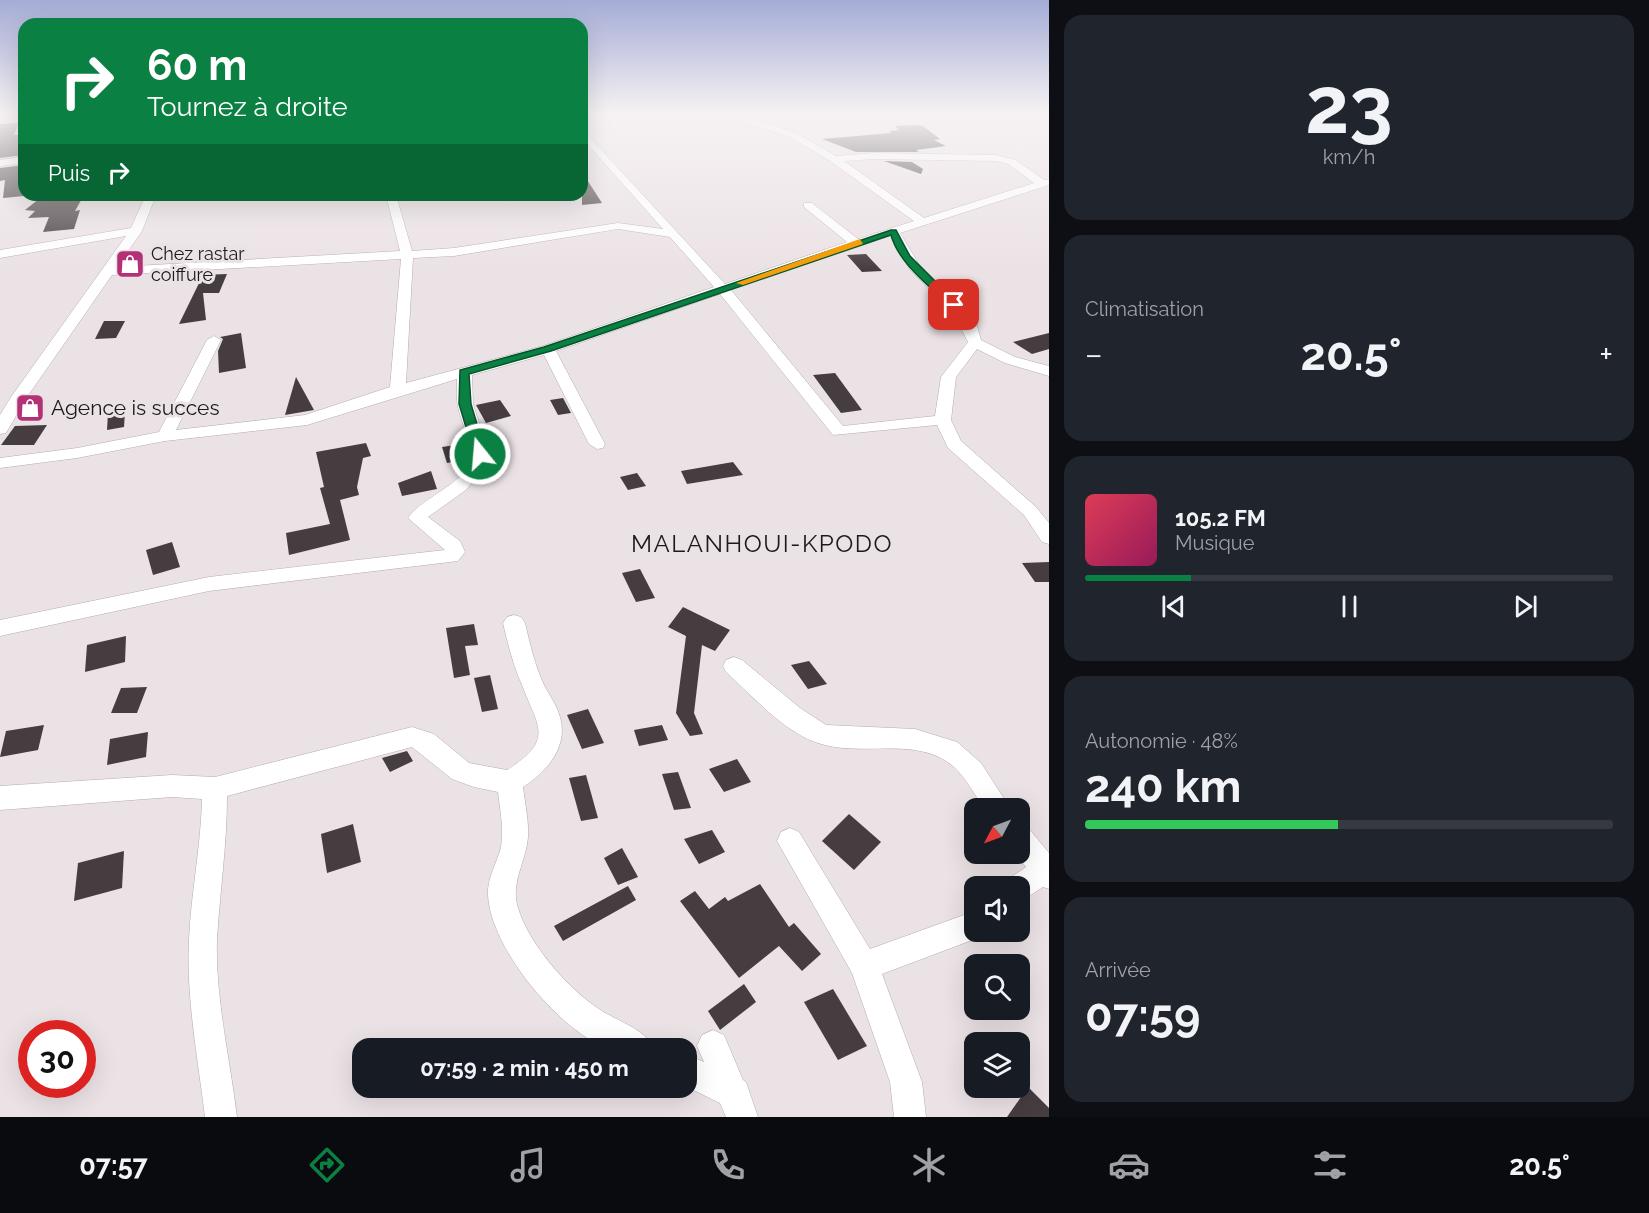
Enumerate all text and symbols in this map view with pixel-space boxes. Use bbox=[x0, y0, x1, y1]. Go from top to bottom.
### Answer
text: 60 m bbox=[147, 41, 247, 90]
icon: right bbox=[48, 42, 126, 120]
text: 23 bbox=[1305, 60, 1393, 151]
text: Tournez à droite bbox=[147, 91, 348, 122]
text: km/h bbox=[1323, 145, 1375, 169]
icon: right bbox=[102, 156, 135, 189]
text: Puis bbox=[48, 160, 90, 186]
place label: Chez rastar coiffure bbox=[151, 243, 245, 285]
shop icon: Chez rastar coiffure bbox=[114, 248, 146, 280]
pin bbox=[928, 279, 979, 330]
icon: arrive bbox=[937, 288, 970, 321]
text: Climatisation bbox=[1085, 297, 1204, 321]
text: 20.5° bbox=[1301, 328, 1401, 381]
text: − bbox=[1085, 335, 1103, 374]
text: + bbox=[1599, 335, 1613, 374]
shop icon: Agence is succes bbox=[14, 392, 46, 424]
place label: Agence is succes bbox=[51, 395, 220, 420]
position arrow bbox=[448, 422, 512, 486]
text: 105.2 FM bbox=[1175, 505, 1266, 531]
district label: MALANHOUI-KPODO bbox=[631, 529, 893, 558]
text: Musique bbox=[1175, 531, 1254, 555]
icon: previous bbox=[1157, 590, 1190, 623]
icon: pause bbox=[1333, 590, 1366, 623]
icon: next bbox=[1509, 590, 1542, 623]
text: Autonomie · 48% bbox=[1085, 729, 1238, 753]
text: 240 km bbox=[1085, 760, 1242, 813]
north arrow bbox=[964, 798, 1030, 864]
map controls bbox=[964, 798, 1030, 1098]
button: sound bbox=[964, 876, 1030, 942]
button: search bbox=[964, 954, 1030, 1020]
text: Arrivée bbox=[1085, 958, 1151, 982]
text: 07:59 bbox=[1085, 989, 1200, 1042]
speed limit sign: 30 bbox=[18, 1020, 96, 1098]
button: layers bbox=[964, 1032, 1030, 1098]
text: 07:59 · 2 min · 450 m bbox=[420, 1055, 629, 1081]
icon: directions bbox=[306, 1144, 348, 1186]
icon: music bbox=[507, 1144, 549, 1186]
icon: phone bbox=[707, 1144, 749, 1186]
icon: climate bbox=[908, 1144, 950, 1186]
icon: car bbox=[1108, 1144, 1150, 1186]
icon: filters bbox=[1309, 1144, 1351, 1186]
text: 07:57 bbox=[79, 1150, 148, 1181]
text: 20.5° bbox=[1509, 1150, 1570, 1181]

